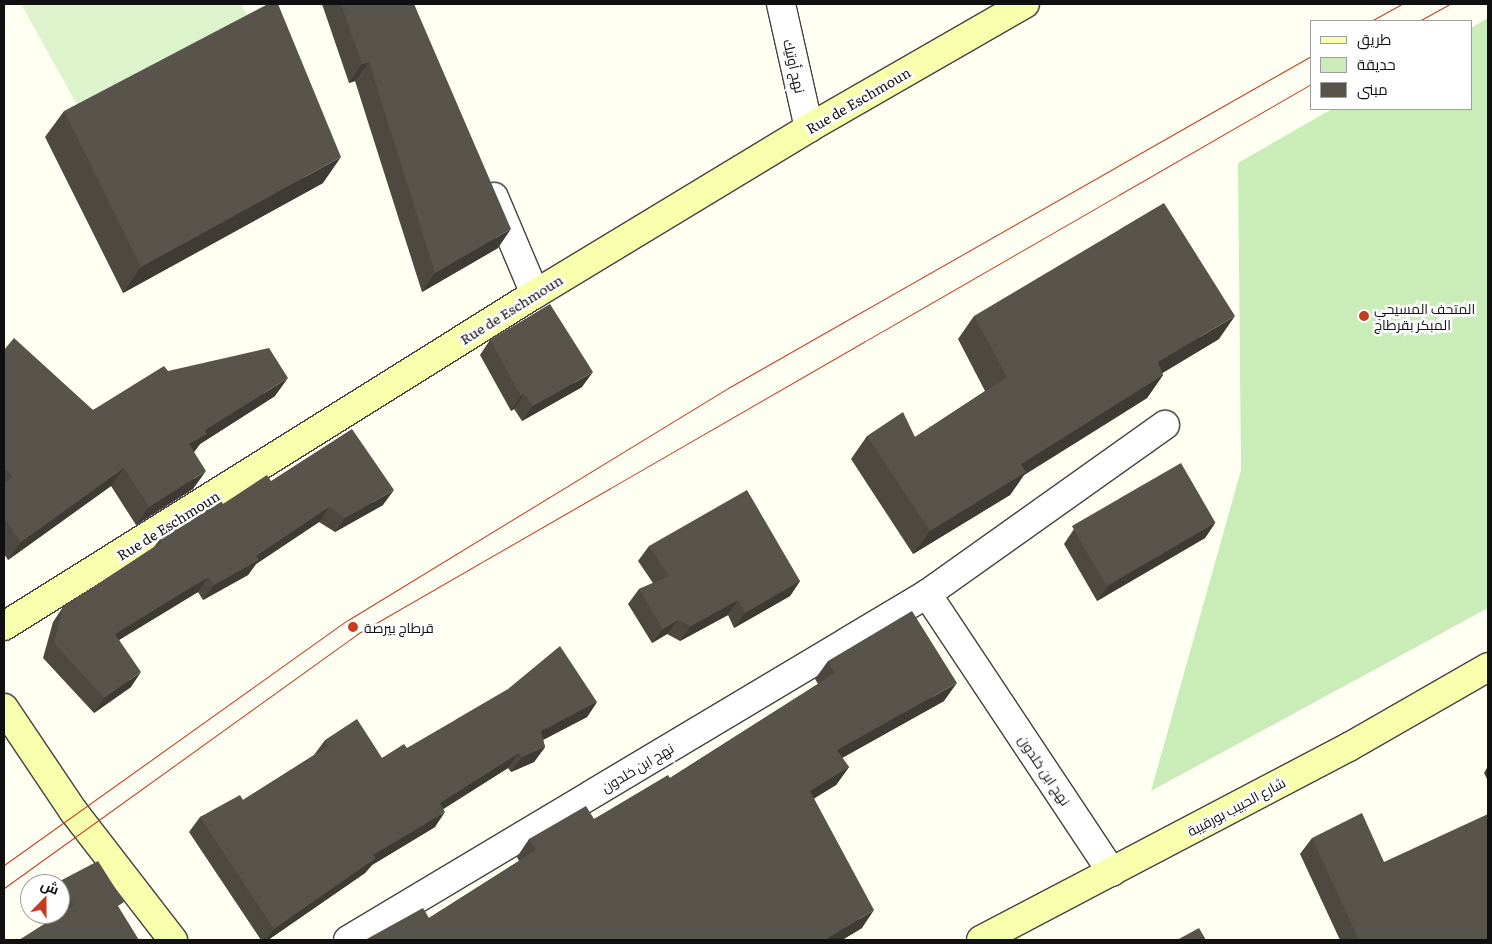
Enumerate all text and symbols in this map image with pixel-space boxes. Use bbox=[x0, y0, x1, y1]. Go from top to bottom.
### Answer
legend bbox=[1310, 20, 1472, 110]
text: طريق bbox=[1357, 27, 1391, 50]
street label: نهج أوتيك bbox=[781, 37, 809, 95]
text: حديقة bbox=[1357, 52, 1396, 75]
street label: Rue de Eschmoun bbox=[803, 63, 913, 137]
text: مبنى bbox=[1357, 77, 1388, 100]
street label: Rue de Eschmoun bbox=[457, 271, 565, 347]
place label: المتحف المسيحي المبكر بقرطاج bbox=[1374, 300, 1475, 332]
marker: المتحف المسيحي المبكر بقرطاج bbox=[1358, 310, 1370, 322]
street label: Rue de Eschmoun bbox=[114, 487, 222, 563]
place label: قرطاج بيرصة bbox=[364, 619, 434, 635]
marker: قرطاج بيرصة bbox=[346, 620, 360, 634]
street label: نهج ابن خلدون bbox=[1015, 732, 1075, 808]
street label: نهج ابن خلدون bbox=[598, 739, 676, 795]
street label: شارع الحبيب بورقيبة bbox=[1184, 773, 1288, 839]
text: ش bbox=[38, 873, 62, 899]
north arrow bbox=[20, 874, 70, 924]

